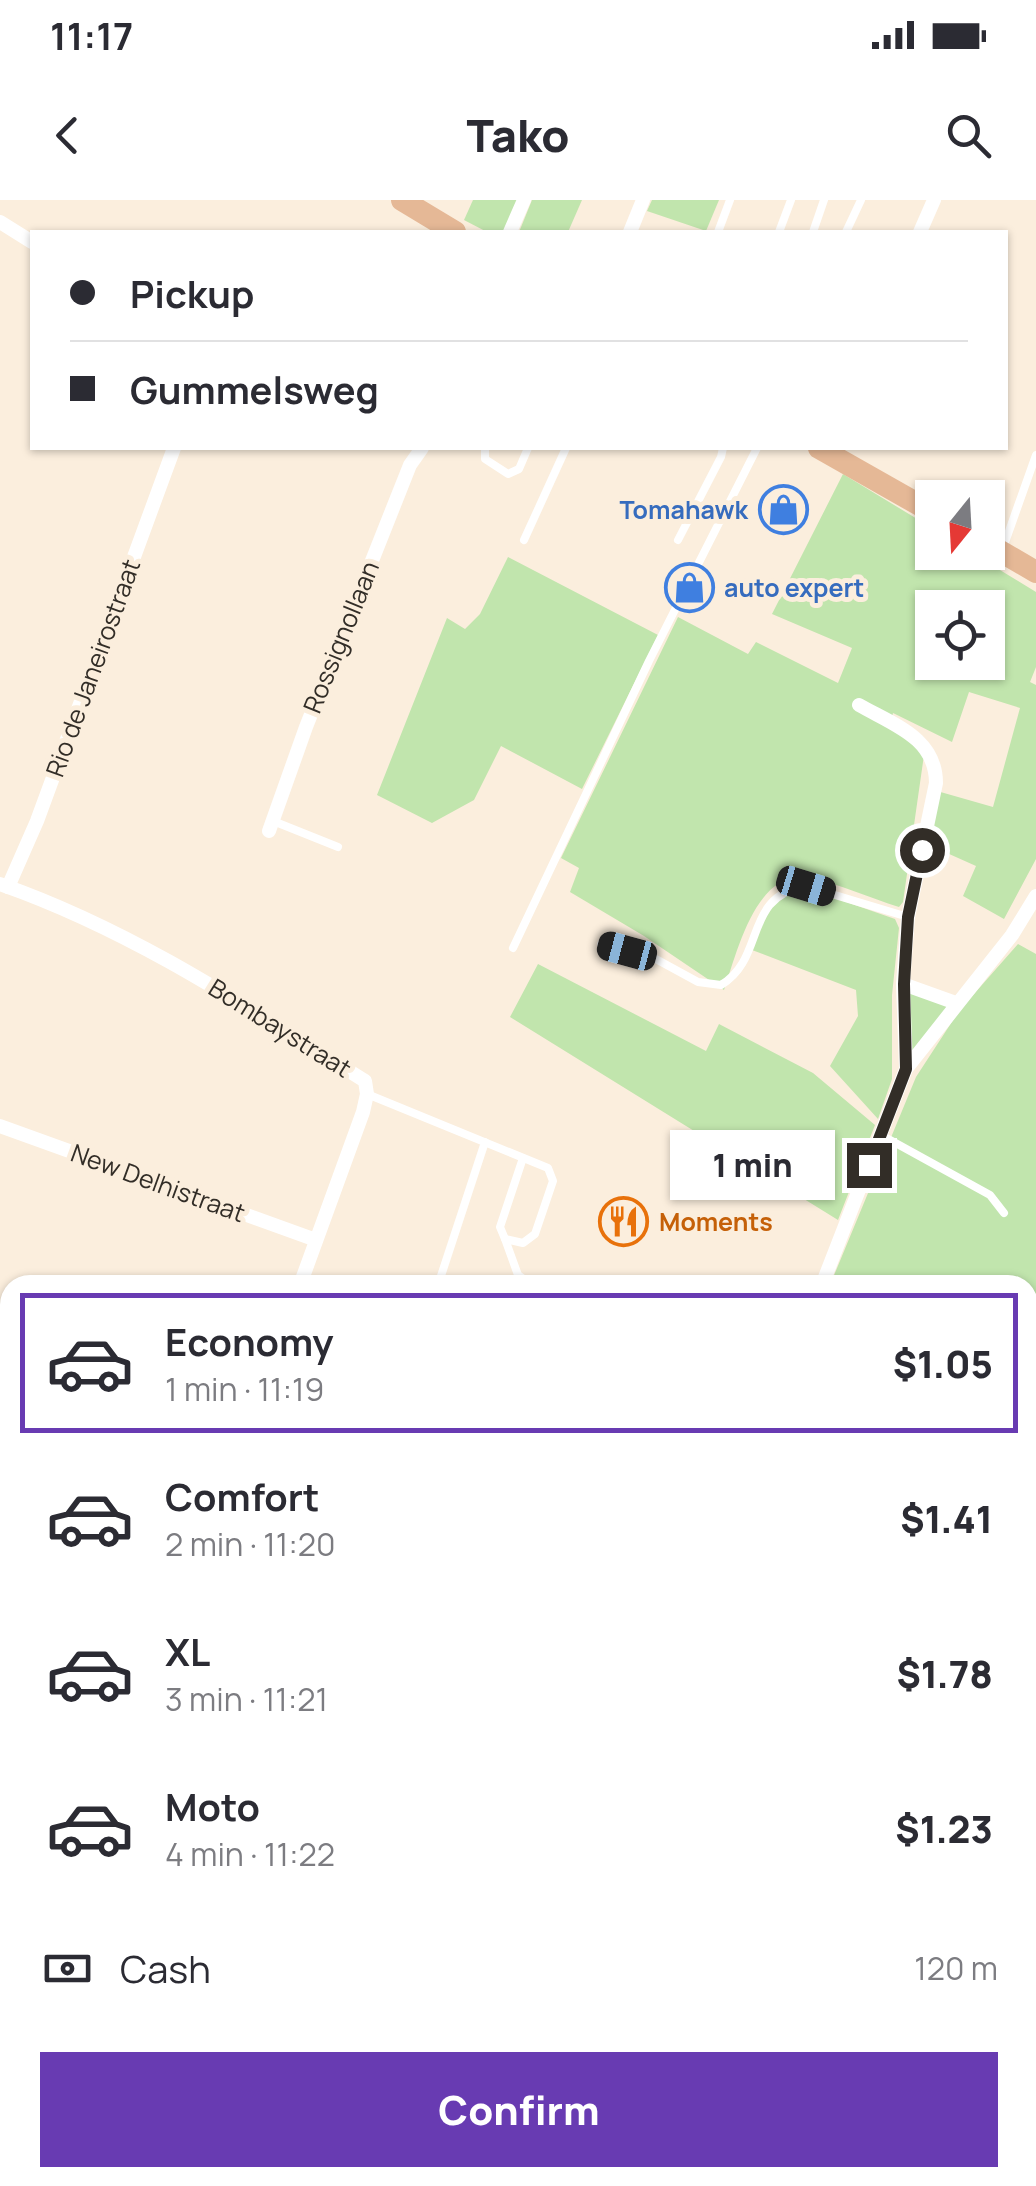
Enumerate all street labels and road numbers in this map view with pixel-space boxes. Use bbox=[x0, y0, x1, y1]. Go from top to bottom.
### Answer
street label: Rio de Janeirostraat bbox=[37, 554, 148, 782]
street label: Rossignollaan bbox=[294, 556, 387, 718]
street label: Bombaystraat bbox=[202, 970, 358, 1085]
street label: New Delhistraat bbox=[66, 1135, 250, 1230]

